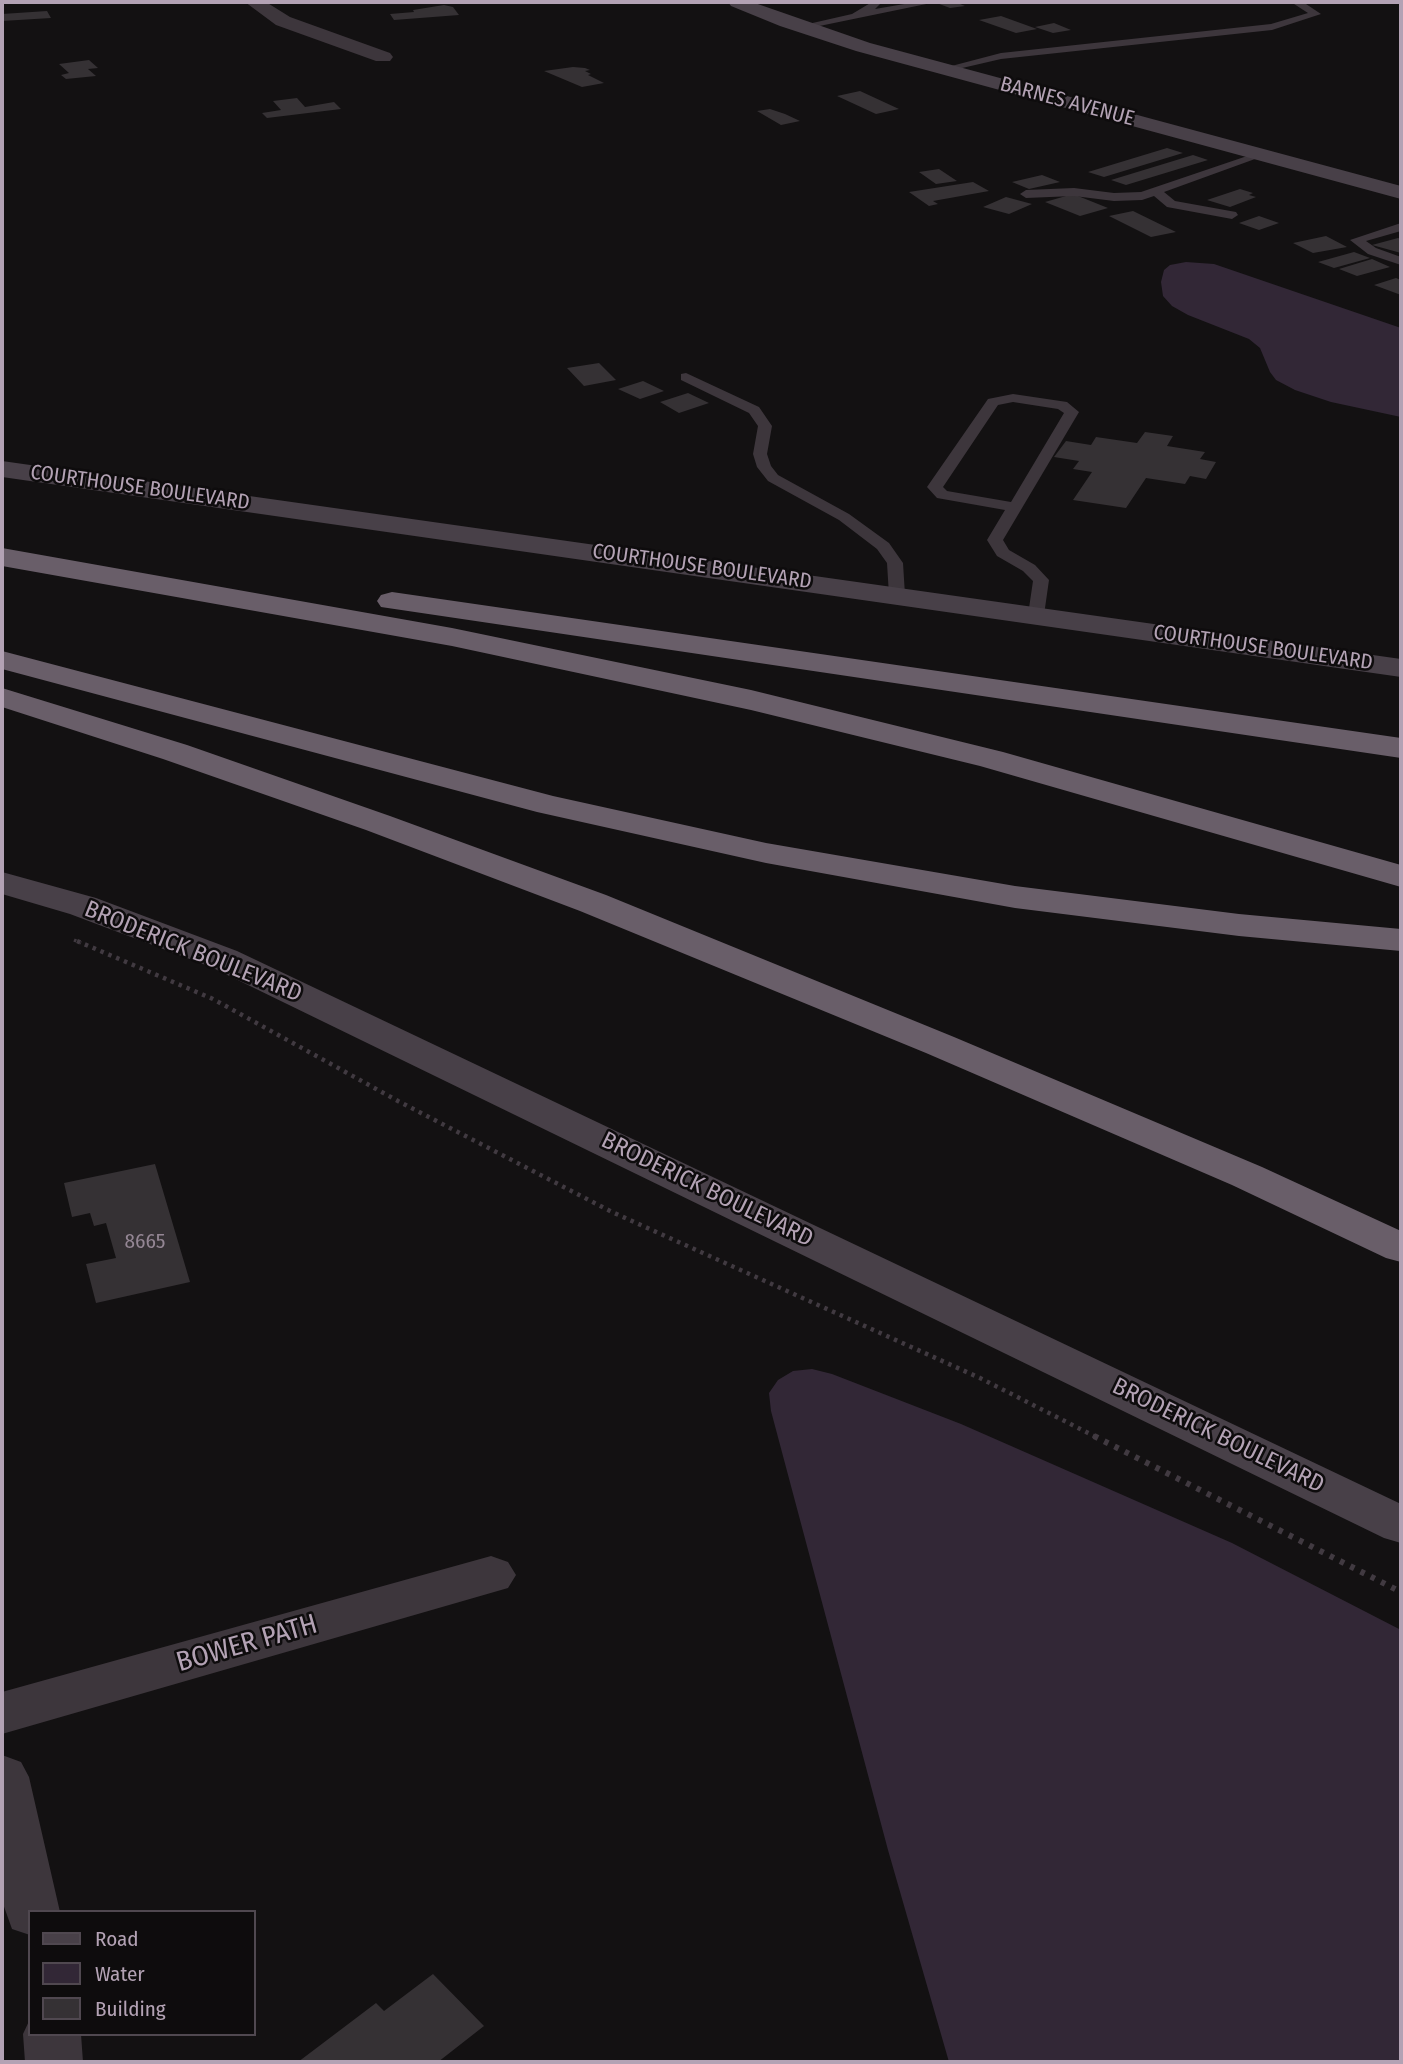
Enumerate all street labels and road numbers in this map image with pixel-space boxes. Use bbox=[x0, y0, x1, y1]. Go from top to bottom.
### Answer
street label: BARNES AVENUE bbox=[997, 72, 1137, 132]
street label: COURTHOUSE BOULEVARD bbox=[29, 460, 251, 516]
street label: COURTHOUSE BOULEVARD bbox=[591, 539, 813, 595]
street label: COURTHOUSE BOULEVARD bbox=[1152, 620, 1374, 676]
street label: BRODERICK BOULEVARD bbox=[80, 895, 306, 1009]
street label: BRODERICK BOULEVARD bbox=[596, 1126, 818, 1254]
street label: BRODERICK BOULEVARD bbox=[1107, 1372, 1329, 1500]
street label: BOWER PATH bbox=[173, 1608, 321, 1680]

